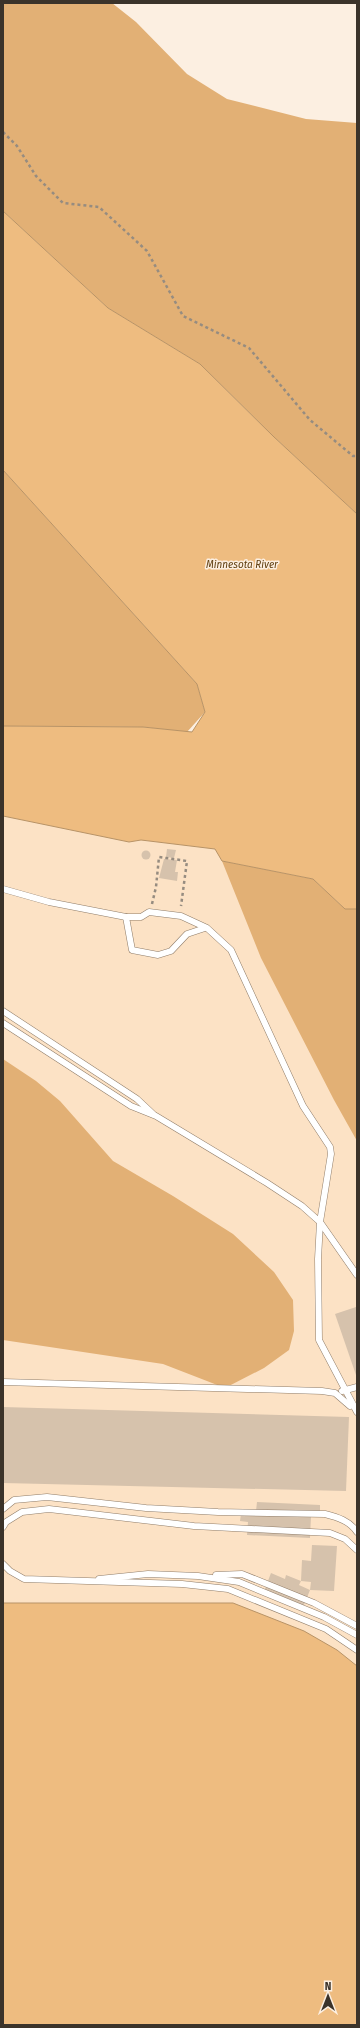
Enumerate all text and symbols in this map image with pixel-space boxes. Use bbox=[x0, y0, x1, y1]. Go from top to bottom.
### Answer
water label: Minnesota River bbox=[206, 558, 279, 571]
north arrow bbox=[308, 1976, 348, 2016]
text: N bbox=[325, 1980, 331, 1993]

